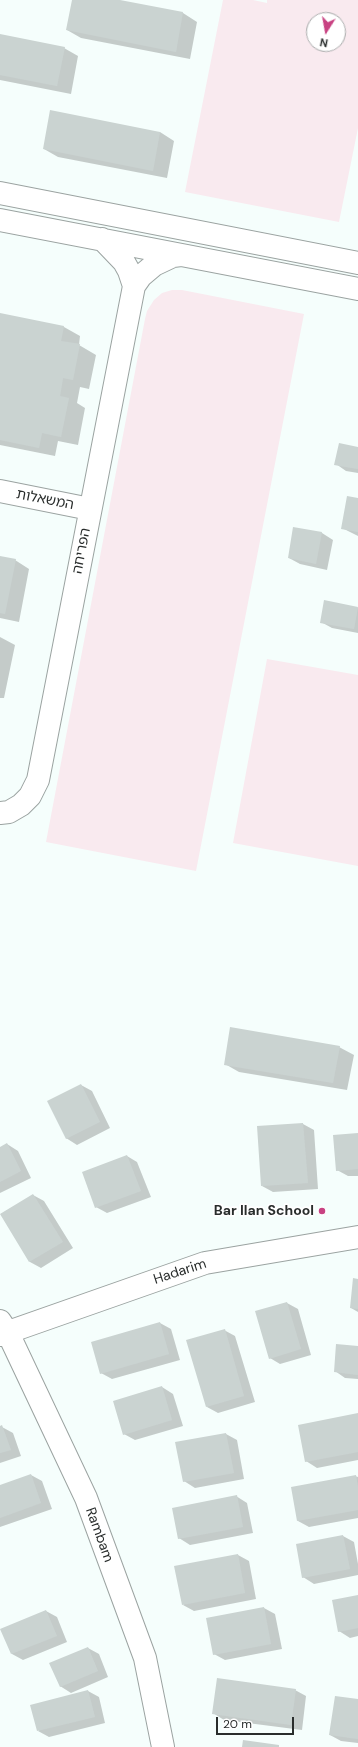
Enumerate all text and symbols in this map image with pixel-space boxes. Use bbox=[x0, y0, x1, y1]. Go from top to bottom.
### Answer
north arrow bbox=[306, 12, 346, 52]
text: N bbox=[319, 35, 329, 50]
street label: המשאלות bbox=[15, 486, 75, 514]
street label: הפריחה bbox=[69, 527, 95, 575]
place label: Bar Ilan School bbox=[214, 1203, 314, 1219]
marker: Bar Ilan School bbox=[317, 1206, 327, 1216]
street label: Hadarim bbox=[151, 1256, 209, 1288]
street label: Rambam bbox=[81, 1505, 117, 1565]
scale bar bbox=[218, 1709, 296, 1735]
text: 20 m bbox=[223, 1716, 252, 1732]

